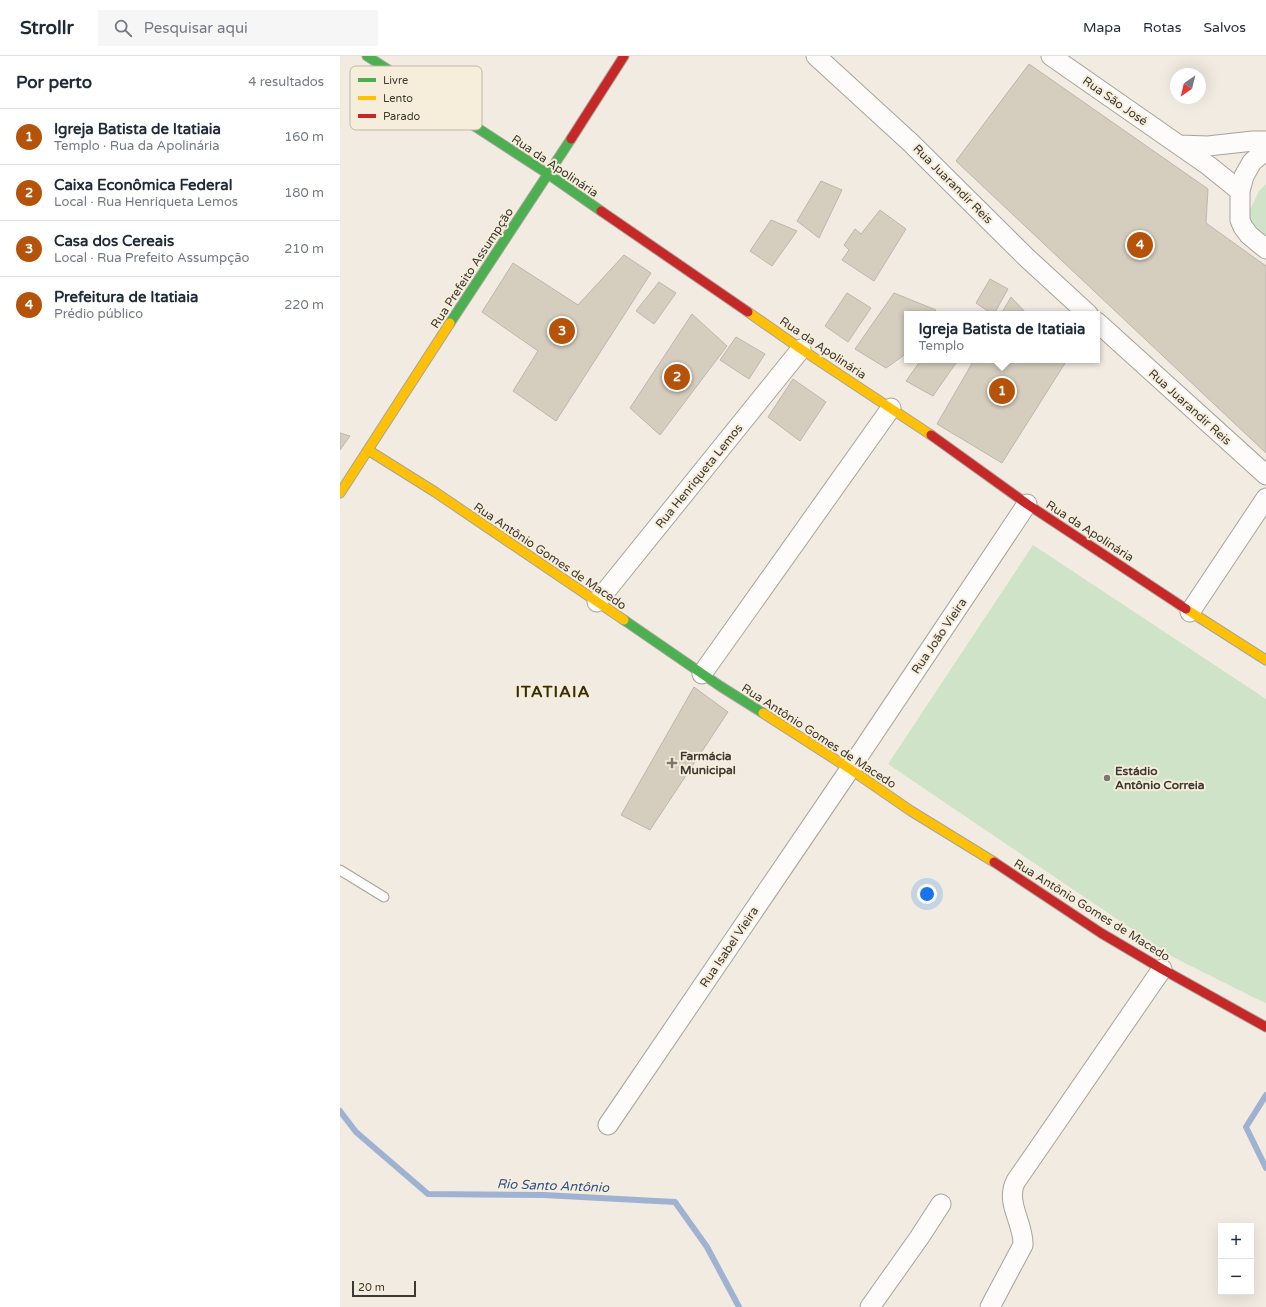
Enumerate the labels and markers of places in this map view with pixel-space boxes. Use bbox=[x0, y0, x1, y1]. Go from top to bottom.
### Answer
pin: 4 bbox=[1127, 230, 1153, 260]
pin: 3 bbox=[549, 316, 575, 346]
pin: 2 bbox=[664, 362, 690, 392]
pin: 1 bbox=[989, 376, 1015, 406]
place label: Farmácia Municipal bbox=[680, 749, 736, 778]
marker: Farmácia Municipal bbox=[667, 758, 677, 768]
place label: Estádio Antônio Correia bbox=[1115, 764, 1205, 792]
marker: Estádio Antônio Correia bbox=[1102, 773, 1112, 783]

